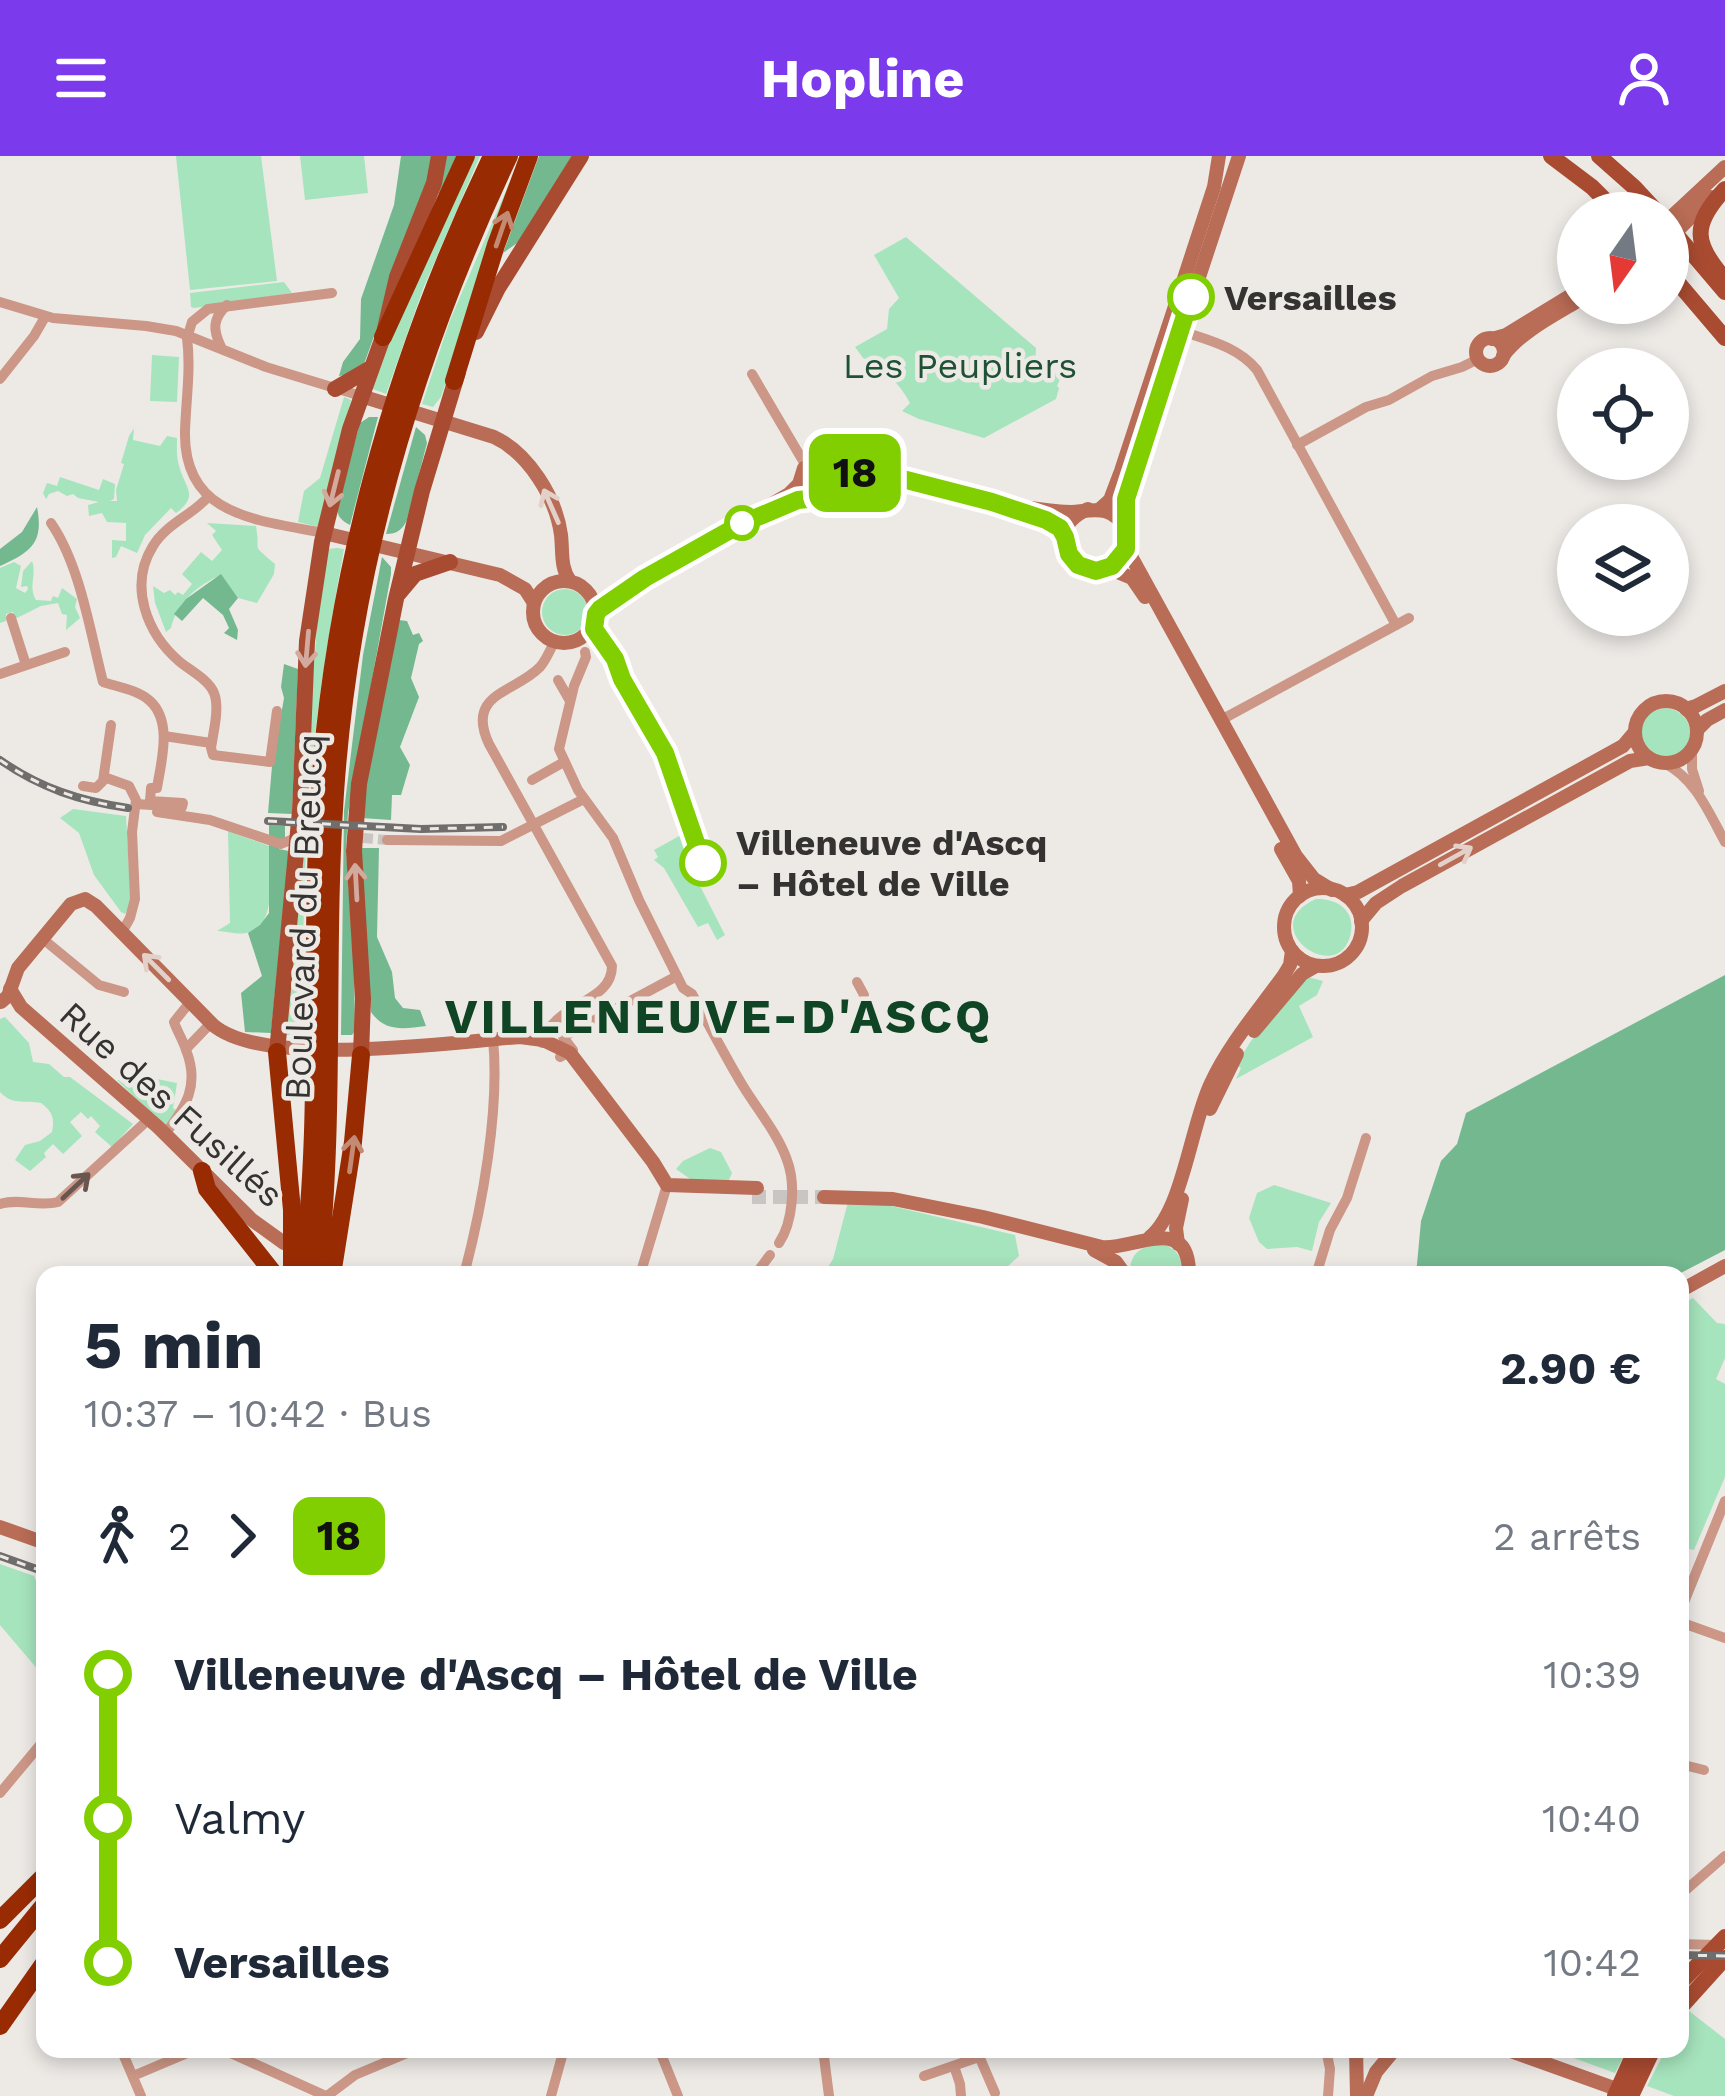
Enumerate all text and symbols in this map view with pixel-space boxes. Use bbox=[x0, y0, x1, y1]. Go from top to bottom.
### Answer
icon: menu bbox=[48, 45, 114, 111]
icon: person bbox=[1611, 45, 1677, 111]
text: Hopline bbox=[760, 47, 965, 110]
north arrow bbox=[1557, 192, 1689, 324]
map controls bbox=[1557, 192, 1689, 636]
one-way arrow bbox=[492, 211, 514, 249]
marker: Versailles bbox=[1169, 275, 1213, 319]
place label: Versailles bbox=[1224, 277, 1397, 319]
park label: Les Peupliers bbox=[843, 345, 1077, 387]
button: locate bbox=[1557, 348, 1689, 480]
line badge: 18 bbox=[801, 434, 909, 512]
text: 18 bbox=[833, 448, 877, 497]
one-way arrow bbox=[322, 470, 344, 508]
one-way arrow bbox=[538, 489, 560, 525]
button: layers bbox=[1557, 504, 1689, 636]
unlabelled marker bbox=[726, 507, 758, 539]
one-way arrow bbox=[295, 628, 318, 667]
street label: Boulevard du Breucq bbox=[277, 733, 331, 1101]
place label: Villeneuve d'Ascq – Hôtel de Ville bbox=[736, 822, 1047, 905]
marker: Villeneuve d'Ascq – Hôtel de Ville bbox=[681, 841, 725, 885]
one-way arrow bbox=[1438, 844, 1473, 867]
one-way arrow bbox=[344, 863, 367, 902]
one-way arrow bbox=[142, 953, 172, 983]
district label: VILLENEUVE-D'ASCQ bbox=[445, 988, 993, 1045]
street label: Rue des Fusillés bbox=[51, 993, 292, 1216]
one-way arrow bbox=[341, 1135, 364, 1174]
one-way arrow bbox=[61, 1173, 91, 1201]
text: 5 min bbox=[84, 1307, 264, 1384]
text: 2.90 € bbox=[1500, 1342, 1641, 1395]
text: 10:37 – 10:42 · Bus bbox=[84, 1391, 432, 1436]
icon: walk bbox=[84, 1503, 150, 1569]
icon: forward bbox=[209, 1503, 275, 1569]
text: 18 bbox=[317, 1511, 361, 1560]
text: 2 bbox=[168, 1514, 191, 1559]
text: 2 arrêts bbox=[1493, 1514, 1641, 1559]
text: Villeneuve d'Ascq – Hôtel de Ville bbox=[174, 1648, 918, 1701]
text: 10:39 bbox=[1543, 1652, 1641, 1697]
text: Valmy bbox=[174, 1792, 305, 1845]
text: 10:40 bbox=[1542, 1796, 1641, 1841]
text: Versailles bbox=[174, 1936, 390, 1989]
text: 10:42 bbox=[1543, 1940, 1641, 1985]

